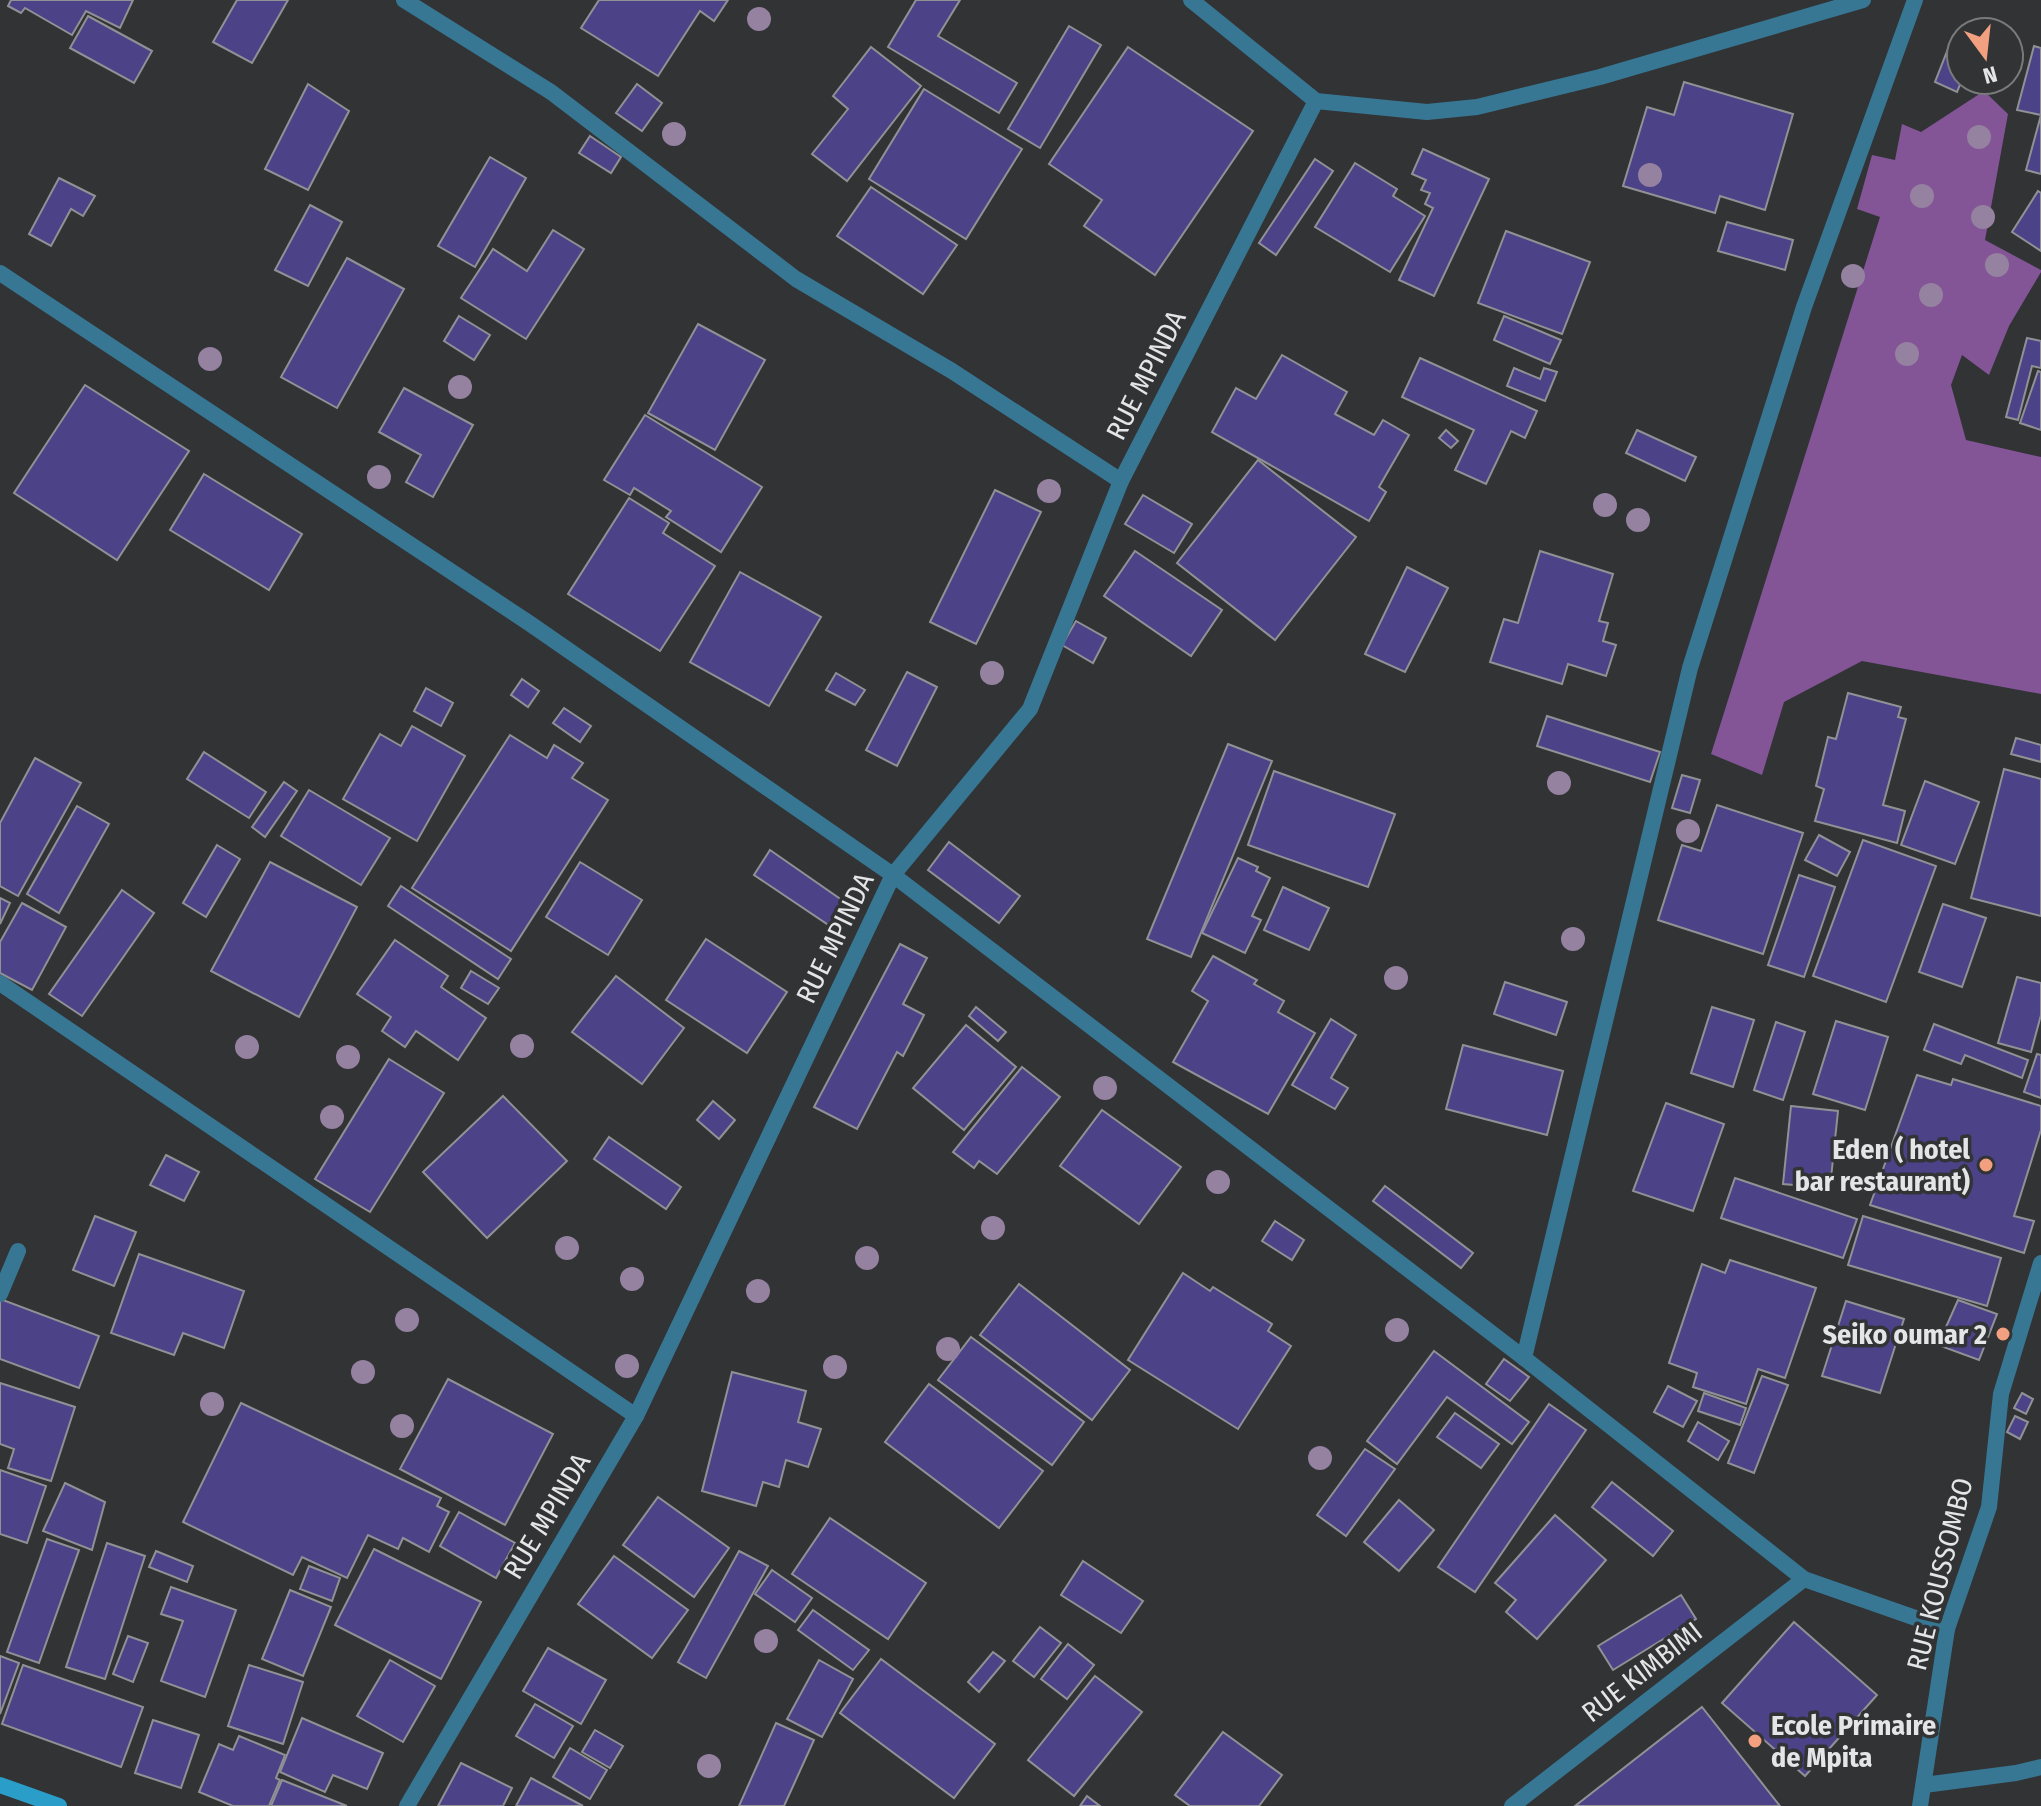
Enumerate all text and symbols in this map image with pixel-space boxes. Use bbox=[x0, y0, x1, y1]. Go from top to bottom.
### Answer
north arrow bbox=[1945, 16, 2025, 96]
text: N bbox=[1980, 60, 2000, 90]
street label: RUE MPINDA bbox=[1099, 305, 1193, 445]
street label: RUE MPINDA bbox=[789, 867, 881, 1009]
place label: Eden ( hotel bar restaurant) bbox=[1795, 1133, 1971, 1198]
marker: Eden ( hotel bar restaurant) bbox=[1977, 1156, 1995, 1174]
place label: Seiko oumar 2 bbox=[1823, 1318, 1987, 1351]
marker: Seiko oumar 2 bbox=[1994, 1325, 2012, 1343]
street label: RUE MPINDA bbox=[497, 1447, 598, 1585]
street label: RUE KOUSSOMBO bbox=[1900, 1474, 1980, 1674]
street label: RUE KIMBIMI bbox=[1575, 1615, 1709, 1729]
place label: Ecole Primaire de Mpita bbox=[1771, 1709, 1936, 1774]
marker: Ecole Primaire de Mpita bbox=[1746, 1732, 1764, 1750]

